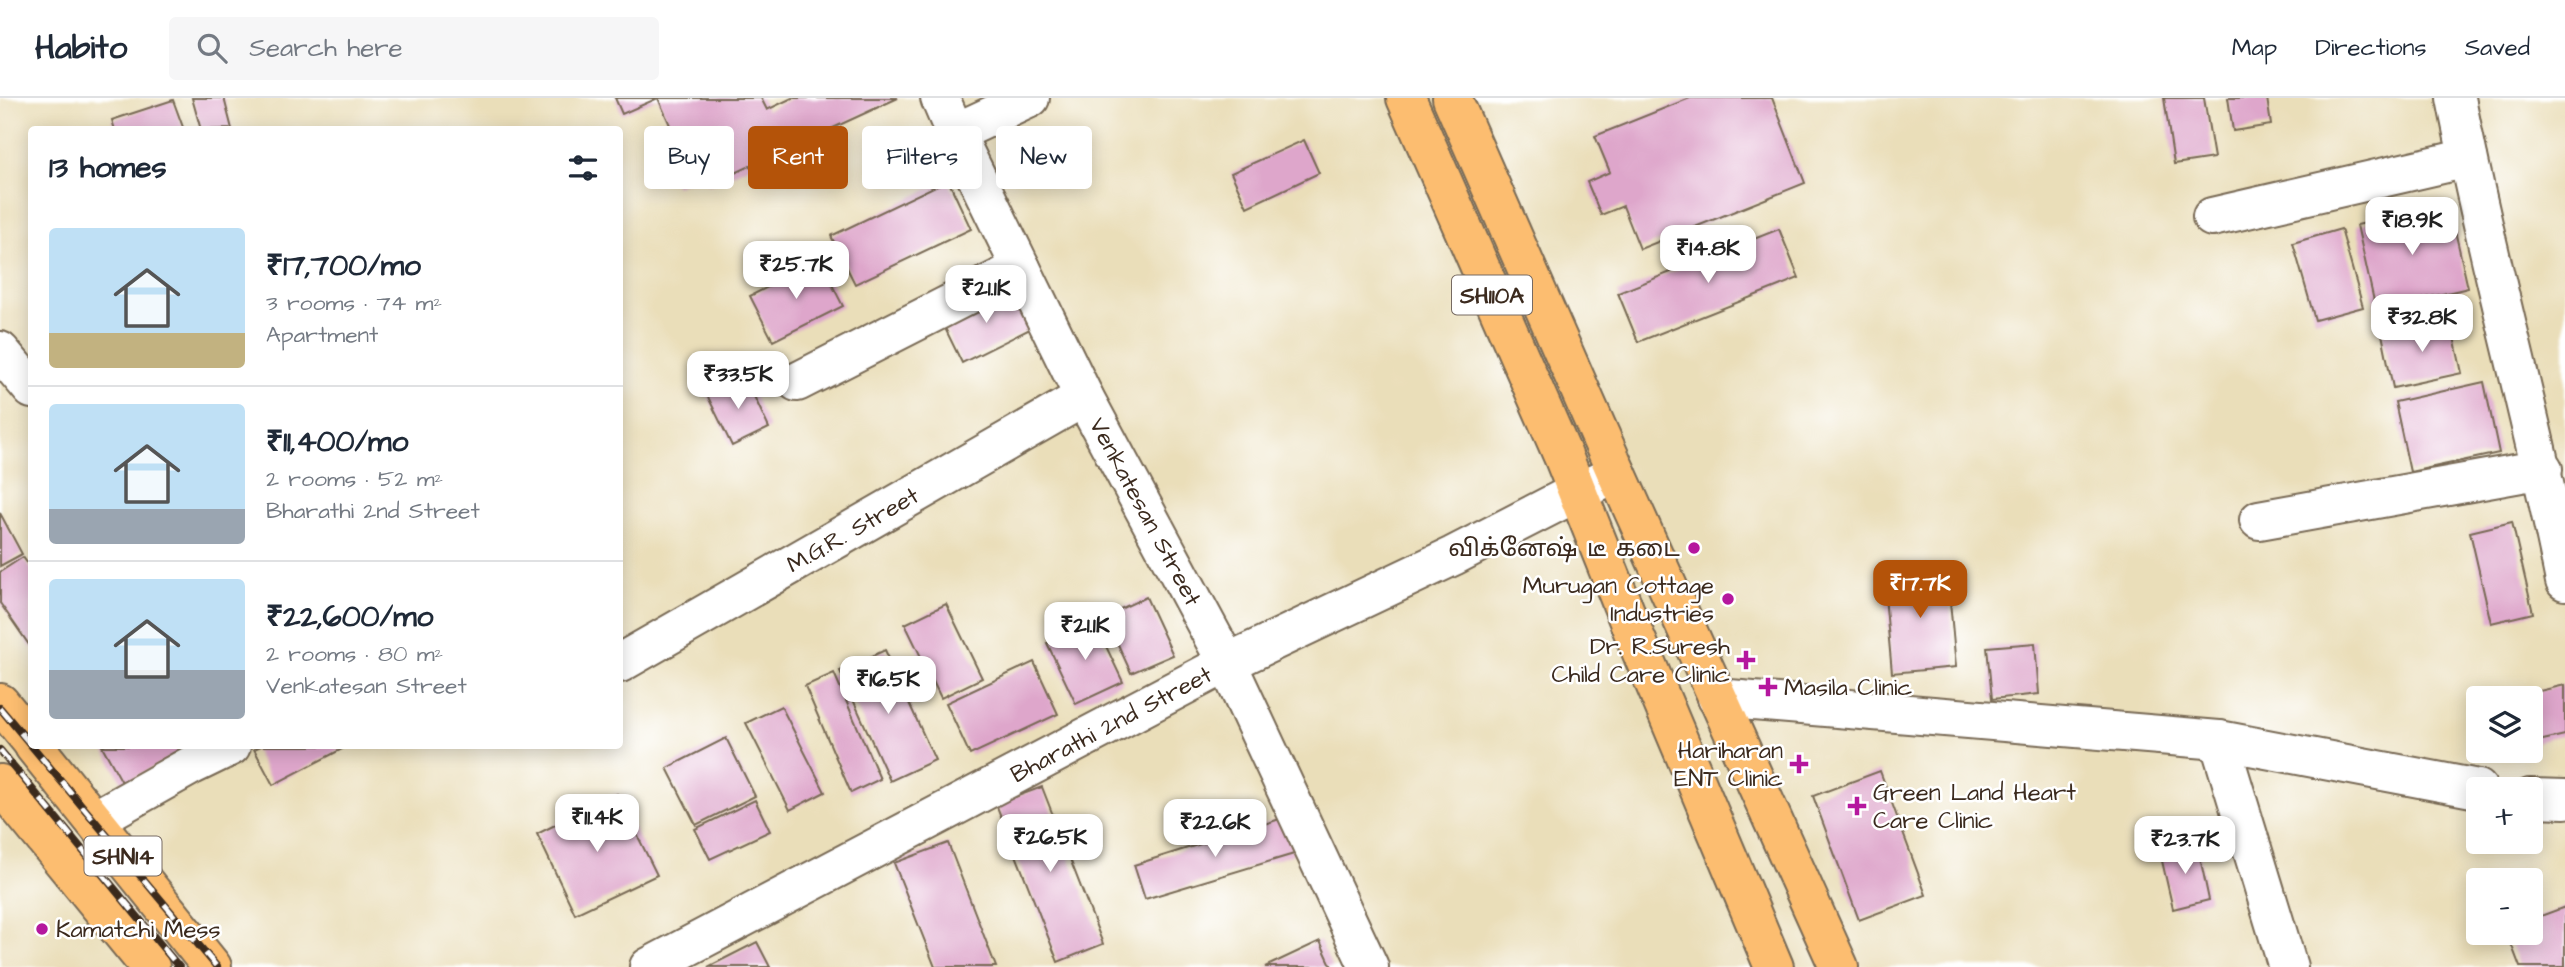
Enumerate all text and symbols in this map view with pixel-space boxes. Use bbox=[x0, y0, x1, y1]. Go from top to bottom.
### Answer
search box bbox=[169, 17, 659, 80]
text: Habito bbox=[35, 25, 127, 71]
icon: search bbox=[193, 29, 231, 67]
text: Search here bbox=[249, 30, 403, 66]
text: Map bbox=[2232, 31, 2277, 65]
text: Directions bbox=[2315, 31, 2427, 65]
text: Saved bbox=[2465, 31, 2530, 65]
chip: Buy bbox=[644, 126, 734, 189]
chip: Rent bbox=[748, 126, 848, 189]
chip: Filters bbox=[862, 126, 982, 189]
chip: New bbox=[996, 126, 1092, 189]
text: 13 homes bbox=[49, 147, 166, 189]
icon: filters bbox=[564, 149, 602, 187]
pin: ₹18.9K bbox=[2355, 198, 2469, 257]
text: ₹18.9K bbox=[2381, 204, 2443, 236]
pin: ₹14.8K bbox=[1651, 226, 1765, 285]
text: ₹14.8K bbox=[1676, 232, 1740, 264]
pin: ₹25.7K bbox=[739, 242, 853, 301]
text: ₹17,700/mo bbox=[266, 245, 421, 287]
text: ₹25.7K bbox=[759, 248, 833, 280]
icon: home bbox=[105, 256, 189, 340]
pin: ₹21.1K bbox=[929, 266, 1043, 325]
text: ₹21.1K bbox=[961, 272, 1011, 304]
road number: SH110A bbox=[1452, 276, 1532, 314]
text: 3 rooms · 74 m² bbox=[266, 287, 442, 319]
pin: ₹32.8K bbox=[2365, 294, 2479, 354]
text: ₹32.8K bbox=[2387, 301, 2457, 333]
text: Apartment bbox=[266, 319, 378, 351]
pin: ₹33.5K bbox=[681, 352, 795, 411]
text: ₹33.5K bbox=[703, 358, 773, 390]
street label: Venkatesan Street bbox=[1080, 412, 1209, 613]
text: ₹11,400/mo bbox=[266, 421, 408, 463]
icon: home bbox=[105, 432, 189, 516]
text: 2 rooms · 52 m² bbox=[266, 463, 443, 495]
street label: M.G.R. Street bbox=[781, 479, 926, 582]
text: Bharathi 2nd Street bbox=[266, 495, 480, 527]
place label: விக்னேஷ் டீ கடை bbox=[1448, 532, 1680, 566]
marker: விக்னேஷ் டீ கடை bbox=[1686, 540, 1702, 556]
pin: ₹17.7K bbox=[1863, 560, 1977, 620]
text: ₹17.7K bbox=[1889, 567, 1951, 599]
place label: Murugan Cottage Industries bbox=[1523, 569, 1714, 631]
marker: Murugan Cottage Industries bbox=[1720, 591, 1736, 607]
text: ₹22,600/mo bbox=[266, 596, 433, 638]
pin: ₹21.1K bbox=[1028, 602, 1142, 662]
icon: home bbox=[105, 607, 189, 691]
text: ₹21.1K bbox=[1060, 609, 1110, 641]
place label: Dr. R.Suresh Child Care Clinic bbox=[1552, 630, 1730, 692]
text: 2 rooms · 80 m² bbox=[266, 638, 443, 670]
marker: Dr. R.Suresh Child Care Clinic bbox=[1736, 650, 1756, 670]
pin: ₹16.5K bbox=[831, 656, 945, 716]
street label: Bharathi 2nd Street bbox=[1005, 658, 1218, 792]
text: ₹16.5K bbox=[856, 663, 920, 695]
text: Venkatesan Street bbox=[266, 670, 467, 702]
place label: Masila Clinic bbox=[1784, 671, 1913, 705]
marker: Masila Clinic bbox=[1758, 677, 1778, 697]
map controls bbox=[2466, 686, 2543, 945]
button: layers bbox=[2466, 686, 2543, 763]
place label: Hariharan ENT Clinic bbox=[1674, 734, 1783, 796]
marker: Hariharan ENT Clinic bbox=[1789, 754, 1809, 774]
place label: Green Land Heart Care Clinic bbox=[1873, 776, 2076, 838]
button: + bbox=[2466, 777, 2543, 854]
pin: ₹11.4K bbox=[540, 794, 654, 854]
marker: Green Land Heart Care Clinic bbox=[1847, 796, 1867, 816]
pin: ₹22.6K bbox=[1158, 800, 1272, 859]
text: ₹11.4K bbox=[571, 801, 623, 833]
text: ₹22.6K bbox=[1179, 806, 1251, 838]
pin: ₹26.5K bbox=[993, 814, 1107, 874]
pin: ₹23.7K bbox=[2128, 816, 2242, 876]
text: ₹26.5K bbox=[1013, 821, 1087, 853]
text: ₹23.7K bbox=[2150, 823, 2220, 855]
road number: SHN14 bbox=[85, 836, 162, 876]
button: − bbox=[2466, 868, 2543, 945]
place label: Kamatchi Mess bbox=[56, 913, 221, 947]
marker: Kamatchi Mess bbox=[34, 921, 50, 937]

